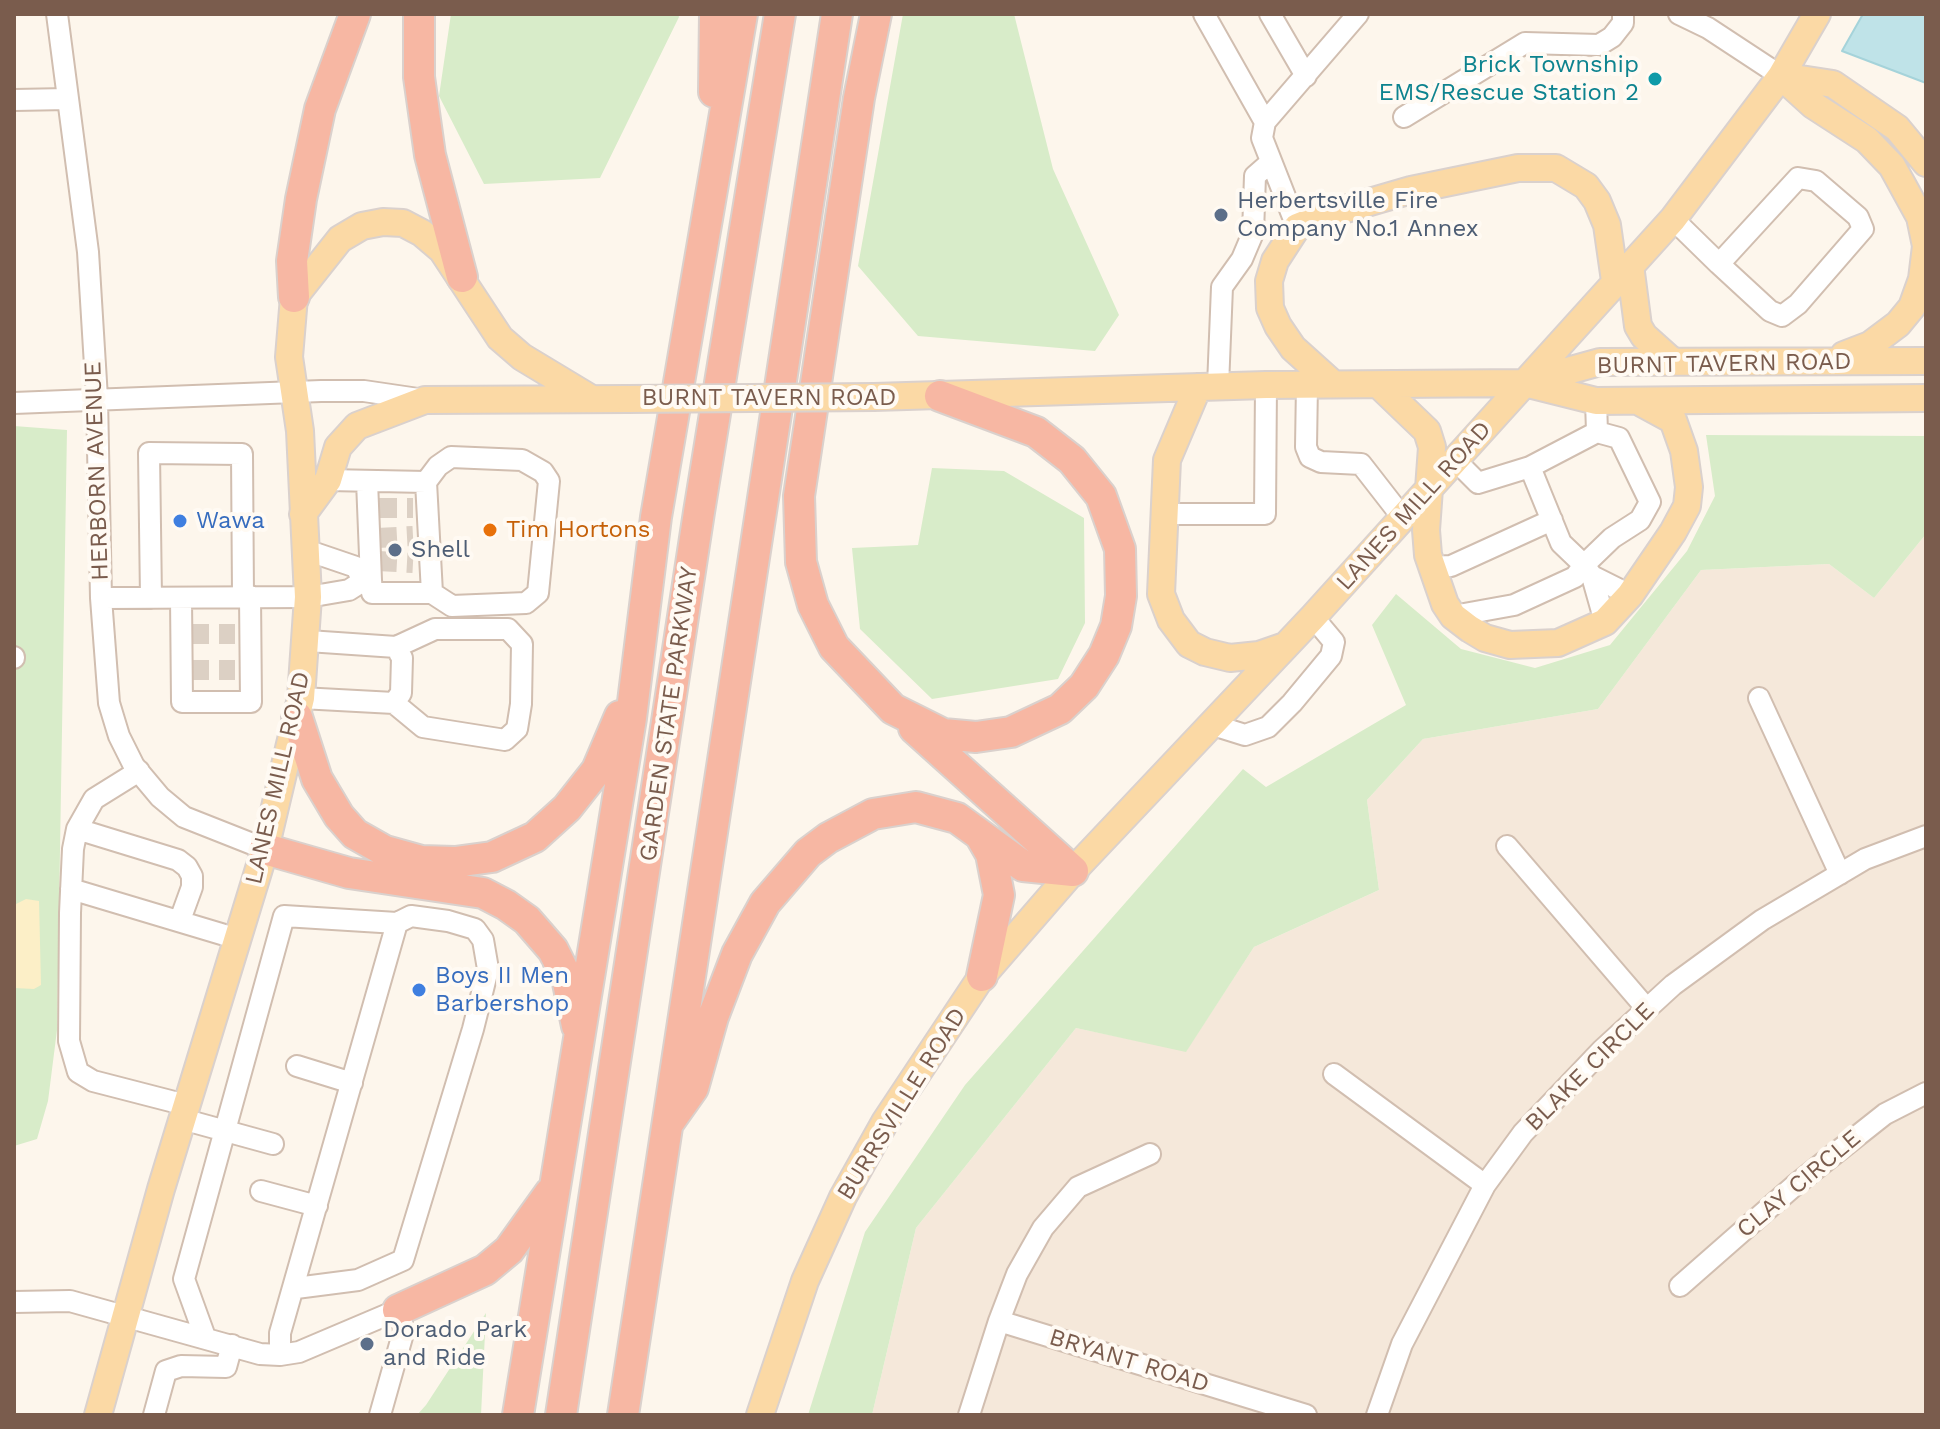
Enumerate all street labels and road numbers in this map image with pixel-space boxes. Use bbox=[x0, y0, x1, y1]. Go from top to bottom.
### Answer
street label: BURNT TAVERN ROAD bbox=[1596, 347, 1852, 381]
street label: HERBORN AVENUE bbox=[79, 361, 115, 581]
street label: BURNT TAVERN ROAD bbox=[642, 384, 896, 412]
street label: LANES MILL ROAD bbox=[1331, 416, 1497, 596]
street label: GARDEN STATE PARKWAY bbox=[634, 565, 704, 863]
street label: LANES MILL ROAD bbox=[239, 669, 317, 887]
street label: BLAKE CIRCLE bbox=[1519, 996, 1661, 1138]
street label: BURRSVILLE ROAD bbox=[831, 1003, 973, 1205]
street label: CLAY CIRCLE bbox=[1731, 1124, 1867, 1244]
street label: BRYANT ROAD bbox=[1046, 1323, 1212, 1399]

